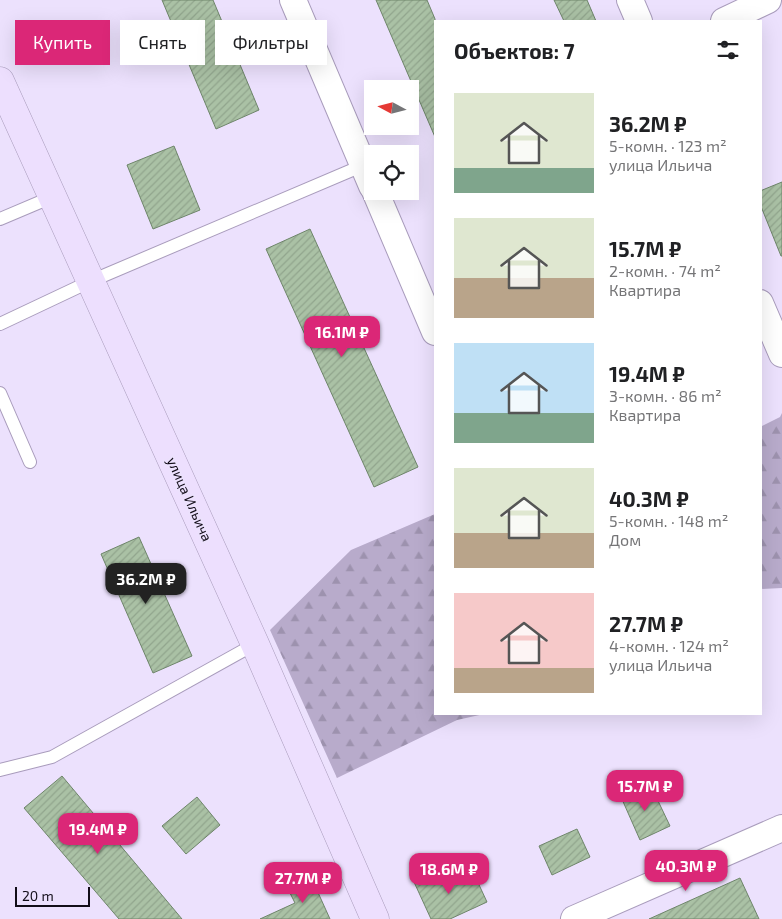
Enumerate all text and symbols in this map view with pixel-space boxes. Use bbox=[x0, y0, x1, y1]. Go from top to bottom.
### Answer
chip: Купить bbox=[15, 20, 110, 65]
chip: Снять bbox=[120, 20, 205, 65]
chip: Фильтры bbox=[215, 20, 327, 65]
icon: filters bbox=[714, 36, 742, 64]
text: Объектов: 7 bbox=[454, 38, 575, 63]
north arrow bbox=[364, 80, 419, 135]
map controls bbox=[364, 80, 419, 200]
text: 36.2M ₽ bbox=[609, 111, 687, 136]
icon: home bbox=[494, 113, 554, 173]
text: 5-комн. · 123 m² bbox=[609, 136, 727, 155]
button: locate bbox=[364, 145, 419, 200]
text: улица Ильича bbox=[609, 155, 712, 174]
text: 15.7M ₽ bbox=[609, 236, 681, 261]
icon: home bbox=[494, 238, 554, 298]
text: 2-комн. · 74 m² bbox=[609, 261, 721, 280]
text: Квартира bbox=[609, 280, 681, 299]
pin: 16.1M ₽ bbox=[296, 316, 388, 358]
text: 16.1M ₽ bbox=[315, 322, 369, 341]
text: 19.4M ₽ bbox=[609, 361, 685, 386]
icon: home bbox=[494, 363, 554, 423]
text: 3-комн. · 86 m² bbox=[609, 386, 722, 405]
text: Квартира bbox=[609, 405, 681, 424]
street label: улица Ильича bbox=[164, 454, 216, 544]
text: 40.3M ₽ bbox=[609, 486, 689, 511]
icon: home bbox=[494, 488, 554, 548]
text: 5-комн. · 148 m² bbox=[609, 511, 728, 530]
text: Дом bbox=[609, 530, 641, 549]
pin: 36.2M ₽ bbox=[100, 562, 192, 605]
text: 36.2M ₽ bbox=[116, 569, 176, 588]
text: 27.7M ₽ bbox=[609, 611, 683, 636]
icon: home bbox=[494, 613, 554, 673]
text: 4-комн. · 124 m² bbox=[609, 636, 729, 655]
text: улица Ильича bbox=[609, 655, 712, 674]
pin: 15.7M ₽ bbox=[599, 770, 691, 812]
text: 15.7M ₽ bbox=[617, 776, 673, 795]
pin: 19.4M ₽ bbox=[52, 812, 144, 855]
text: 19.4M ₽ bbox=[69, 819, 127, 838]
pin: 40.3M ₽ bbox=[640, 850, 732, 892]
pin: 18.6M ₽ bbox=[403, 852, 495, 895]
text: 40.3M ₽ bbox=[656, 856, 716, 875]
text: 18.6M ₽ bbox=[420, 859, 478, 878]
pin: 27.7M ₽ bbox=[257, 862, 349, 904]
text: 27.7M ₽ bbox=[275, 868, 331, 887]
scale bar bbox=[15, 884, 90, 907]
text: 20 m bbox=[22, 887, 54, 904]

